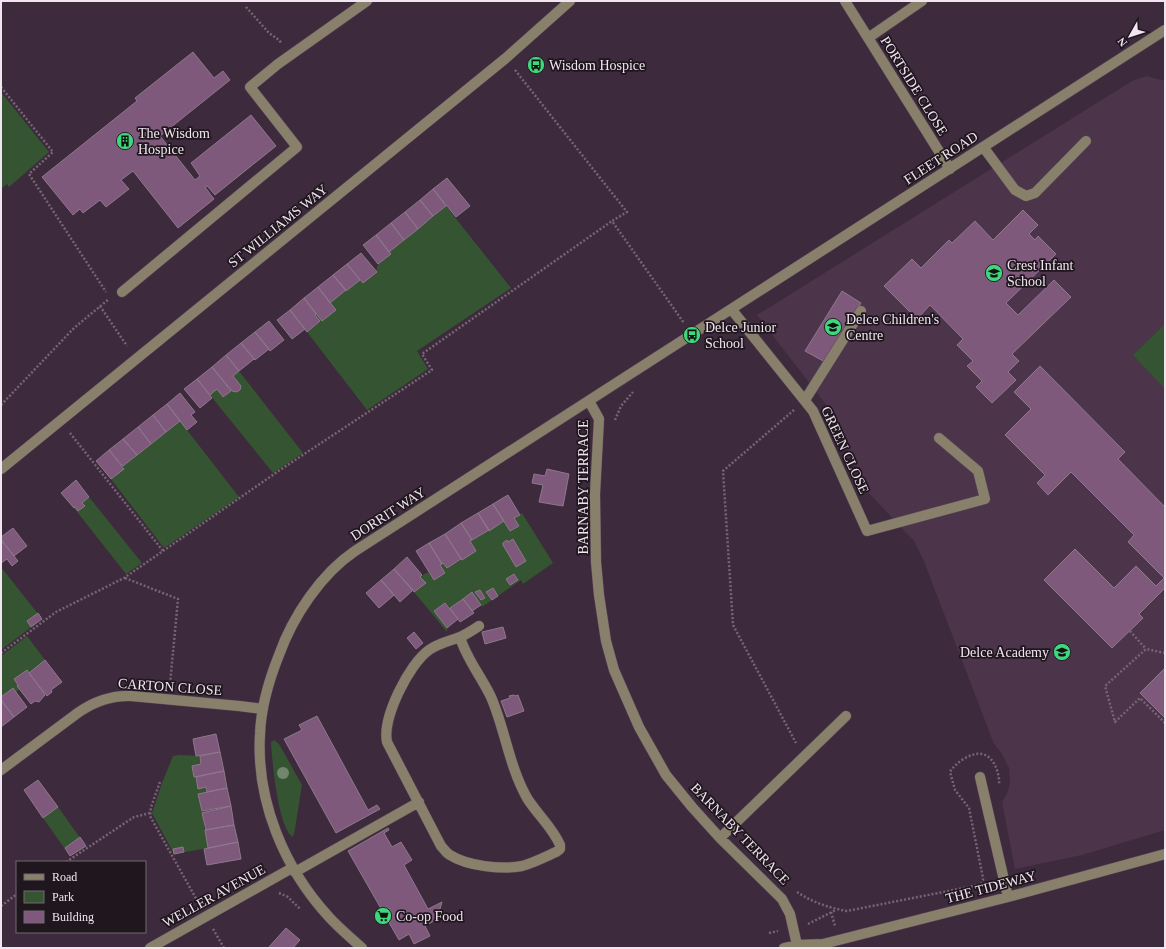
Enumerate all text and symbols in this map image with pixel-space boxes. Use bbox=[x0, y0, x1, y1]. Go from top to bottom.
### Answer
north arrow bbox=[1110, 16, 1150, 56]
street label: PORTSIDE CLOSE bbox=[877, 34, 951, 138]
text: N bbox=[1115, 35, 1129, 49]
bus stop icon: Wisdom Hospice bbox=[526, 55, 546, 75]
place label: Wisdom Hospice bbox=[549, 58, 645, 73]
place label: The Wisdom Hospice bbox=[138, 126, 210, 157]
street label: FLEET ROAD bbox=[901, 129, 981, 187]
building icon: The Wisdom Hospice bbox=[115, 131, 135, 151]
street label: ST WILLIAMS WAY bbox=[225, 181, 331, 271]
place label: Crest Infant School bbox=[1007, 258, 1074, 289]
school or university icon: Crest Infant School bbox=[984, 263, 1004, 283]
place label: Delce Children's Centre bbox=[846, 312, 939, 343]
school or university icon: Delce Children's Centre bbox=[823, 317, 843, 337]
place label: Delce Junior School bbox=[705, 320, 776, 351]
bus stop icon: Delce Junior School bbox=[682, 325, 702, 345]
street label: GREEN CLOSE bbox=[818, 404, 872, 496]
street label: BARNABY TERRACE bbox=[576, 420, 591, 554]
street label: DORRIT WAY bbox=[348, 484, 428, 544]
school or university icon: Delce Academy bbox=[1052, 642, 1072, 662]
place label: Delce Academy bbox=[960, 645, 1049, 660]
street label: CARTON CLOSE bbox=[117, 676, 223, 698]
street label: BARNABY TERRACE bbox=[688, 780, 792, 888]
legend bbox=[16, 861, 146, 933]
street label: WELLER AVENUE bbox=[160, 862, 268, 930]
street label: THE TIDEWAY bbox=[944, 868, 1038, 906]
text: Road bbox=[52, 870, 77, 884]
text: Park bbox=[52, 890, 74, 904]
supermarket icon: Co-op Food bbox=[373, 906, 393, 926]
place label: Co-op Food bbox=[396, 909, 463, 924]
text: Building bbox=[52, 910, 94, 924]

